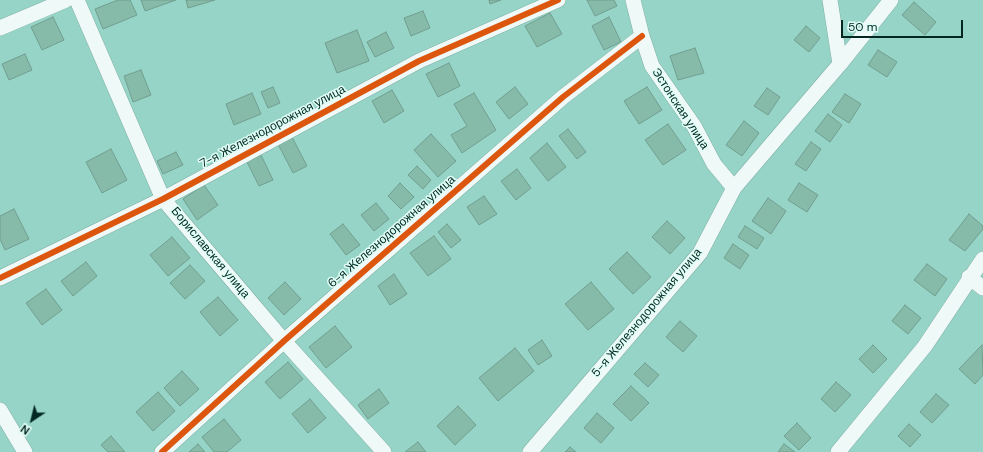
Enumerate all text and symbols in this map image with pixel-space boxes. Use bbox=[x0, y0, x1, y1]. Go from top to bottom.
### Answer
scale bar bbox=[843, 12, 965, 38]
text: 50 m bbox=[848, 19, 877, 35]
street label: Эстонская улица bbox=[648, 66, 712, 152]
street label: 7-я Железнодорожная улица bbox=[198, 83, 348, 171]
street label: 6-я Железнодорожная улица bbox=[325, 173, 459, 291]
street label: Бориславская улица bbox=[168, 204, 252, 302]
street label: 5-я Железнодорожная улица bbox=[589, 246, 705, 380]
north arrow bbox=[12, 400, 52, 440]
text: N bbox=[18, 422, 32, 438]

